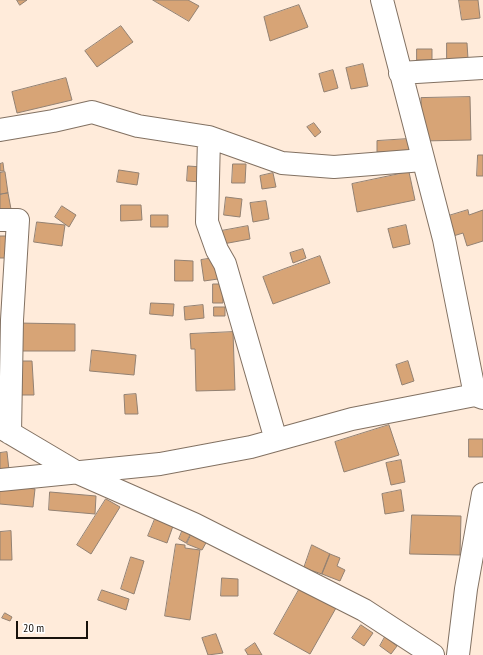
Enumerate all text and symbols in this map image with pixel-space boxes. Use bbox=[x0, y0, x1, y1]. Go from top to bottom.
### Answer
scale bar bbox=[18, 613, 90, 639]
text: 20 m bbox=[23, 620, 44, 635]

